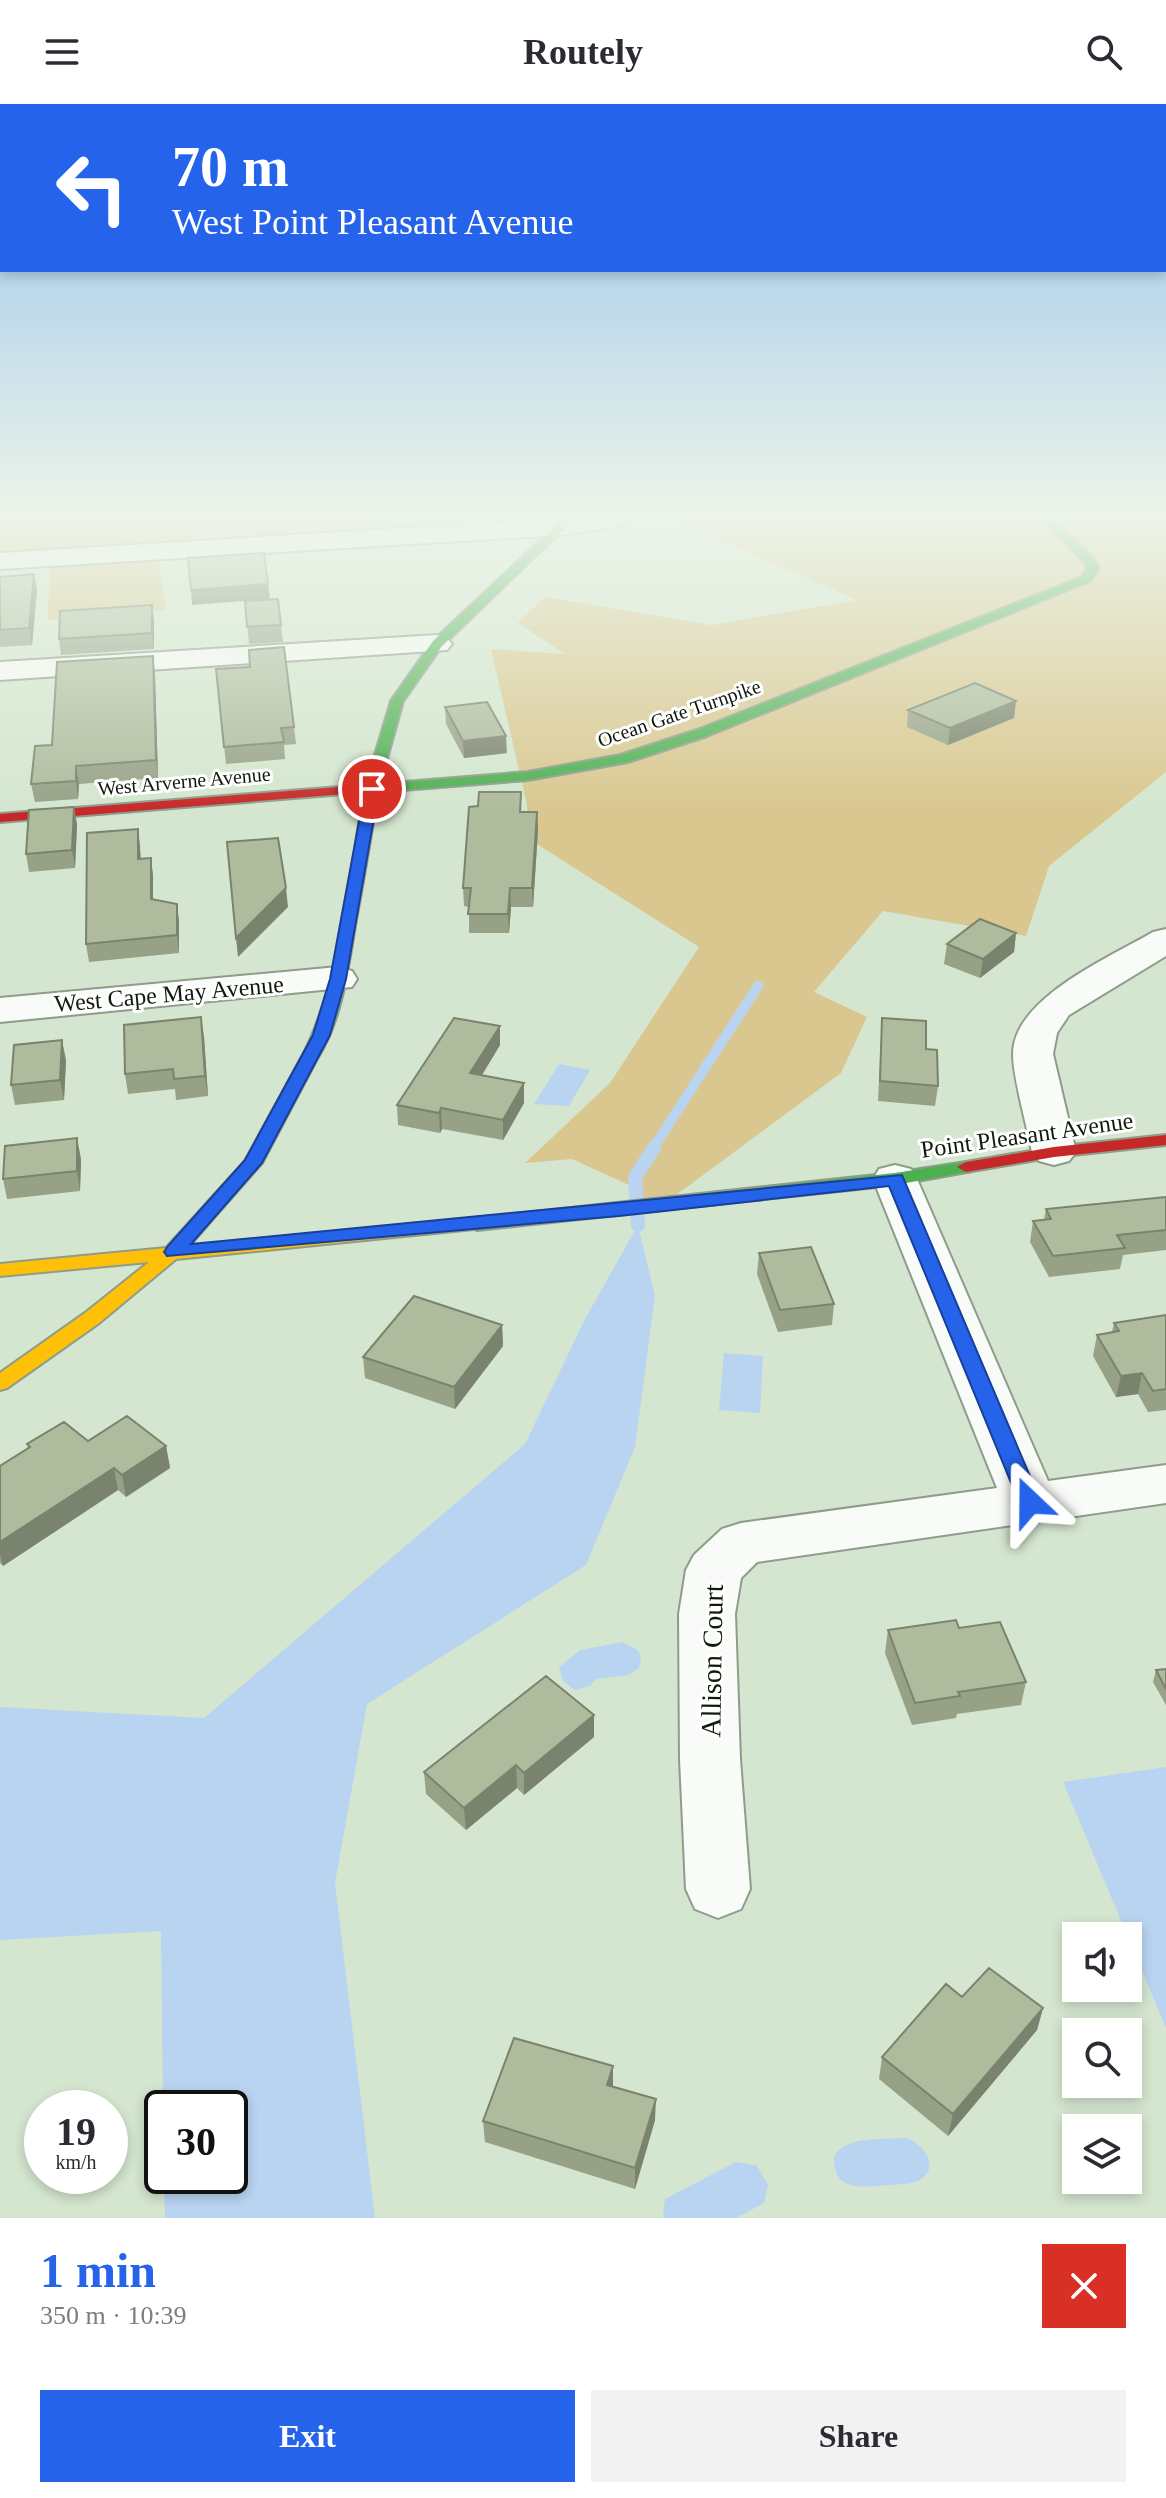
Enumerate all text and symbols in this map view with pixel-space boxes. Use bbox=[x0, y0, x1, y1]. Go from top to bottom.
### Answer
icon: menu bbox=[40, 30, 84, 74]
icon: search bbox=[1082, 30, 1126, 74]
text: Routely bbox=[523, 32, 643, 72]
icon: left bbox=[40, 136, 144, 240]
text: 70 m bbox=[172, 136, 289, 198]
text: West Point Pleasant Avenue bbox=[172, 202, 573, 242]
street label: Ocean Gate Turnpike bbox=[595, 675, 764, 752]
pin bbox=[338, 755, 406, 823]
street label: West Arverne Avenue bbox=[97, 762, 272, 800]
icon: arrive bbox=[350, 767, 394, 811]
street label: West Cape May Avenue bbox=[53, 971, 285, 1017]
street label: Point Pleasant Avenue bbox=[919, 1107, 1135, 1163]
position arrow bbox=[988, 1460, 1072, 1544]
street label: Allison Court bbox=[695, 1584, 729, 1738]
map controls bbox=[1062, 1922, 1142, 2194]
button: sound bbox=[1062, 1922, 1142, 2002]
button: search bbox=[1062, 2018, 1142, 2098]
speed limit sign: 30 bbox=[144, 2090, 248, 2194]
text: 19 bbox=[56, 2109, 96, 2154]
button: layers bbox=[1062, 2114, 1142, 2194]
text: km/h bbox=[55, 2151, 97, 2173]
text: 1 min bbox=[40, 2244, 156, 2297]
button: close bbox=[1042, 2244, 1126, 2328]
text: 350 m · 10:39 bbox=[40, 2301, 187, 2330]
button: Exit bbox=[40, 2390, 575, 2482]
button: Share bbox=[591, 2390, 1126, 2482]

